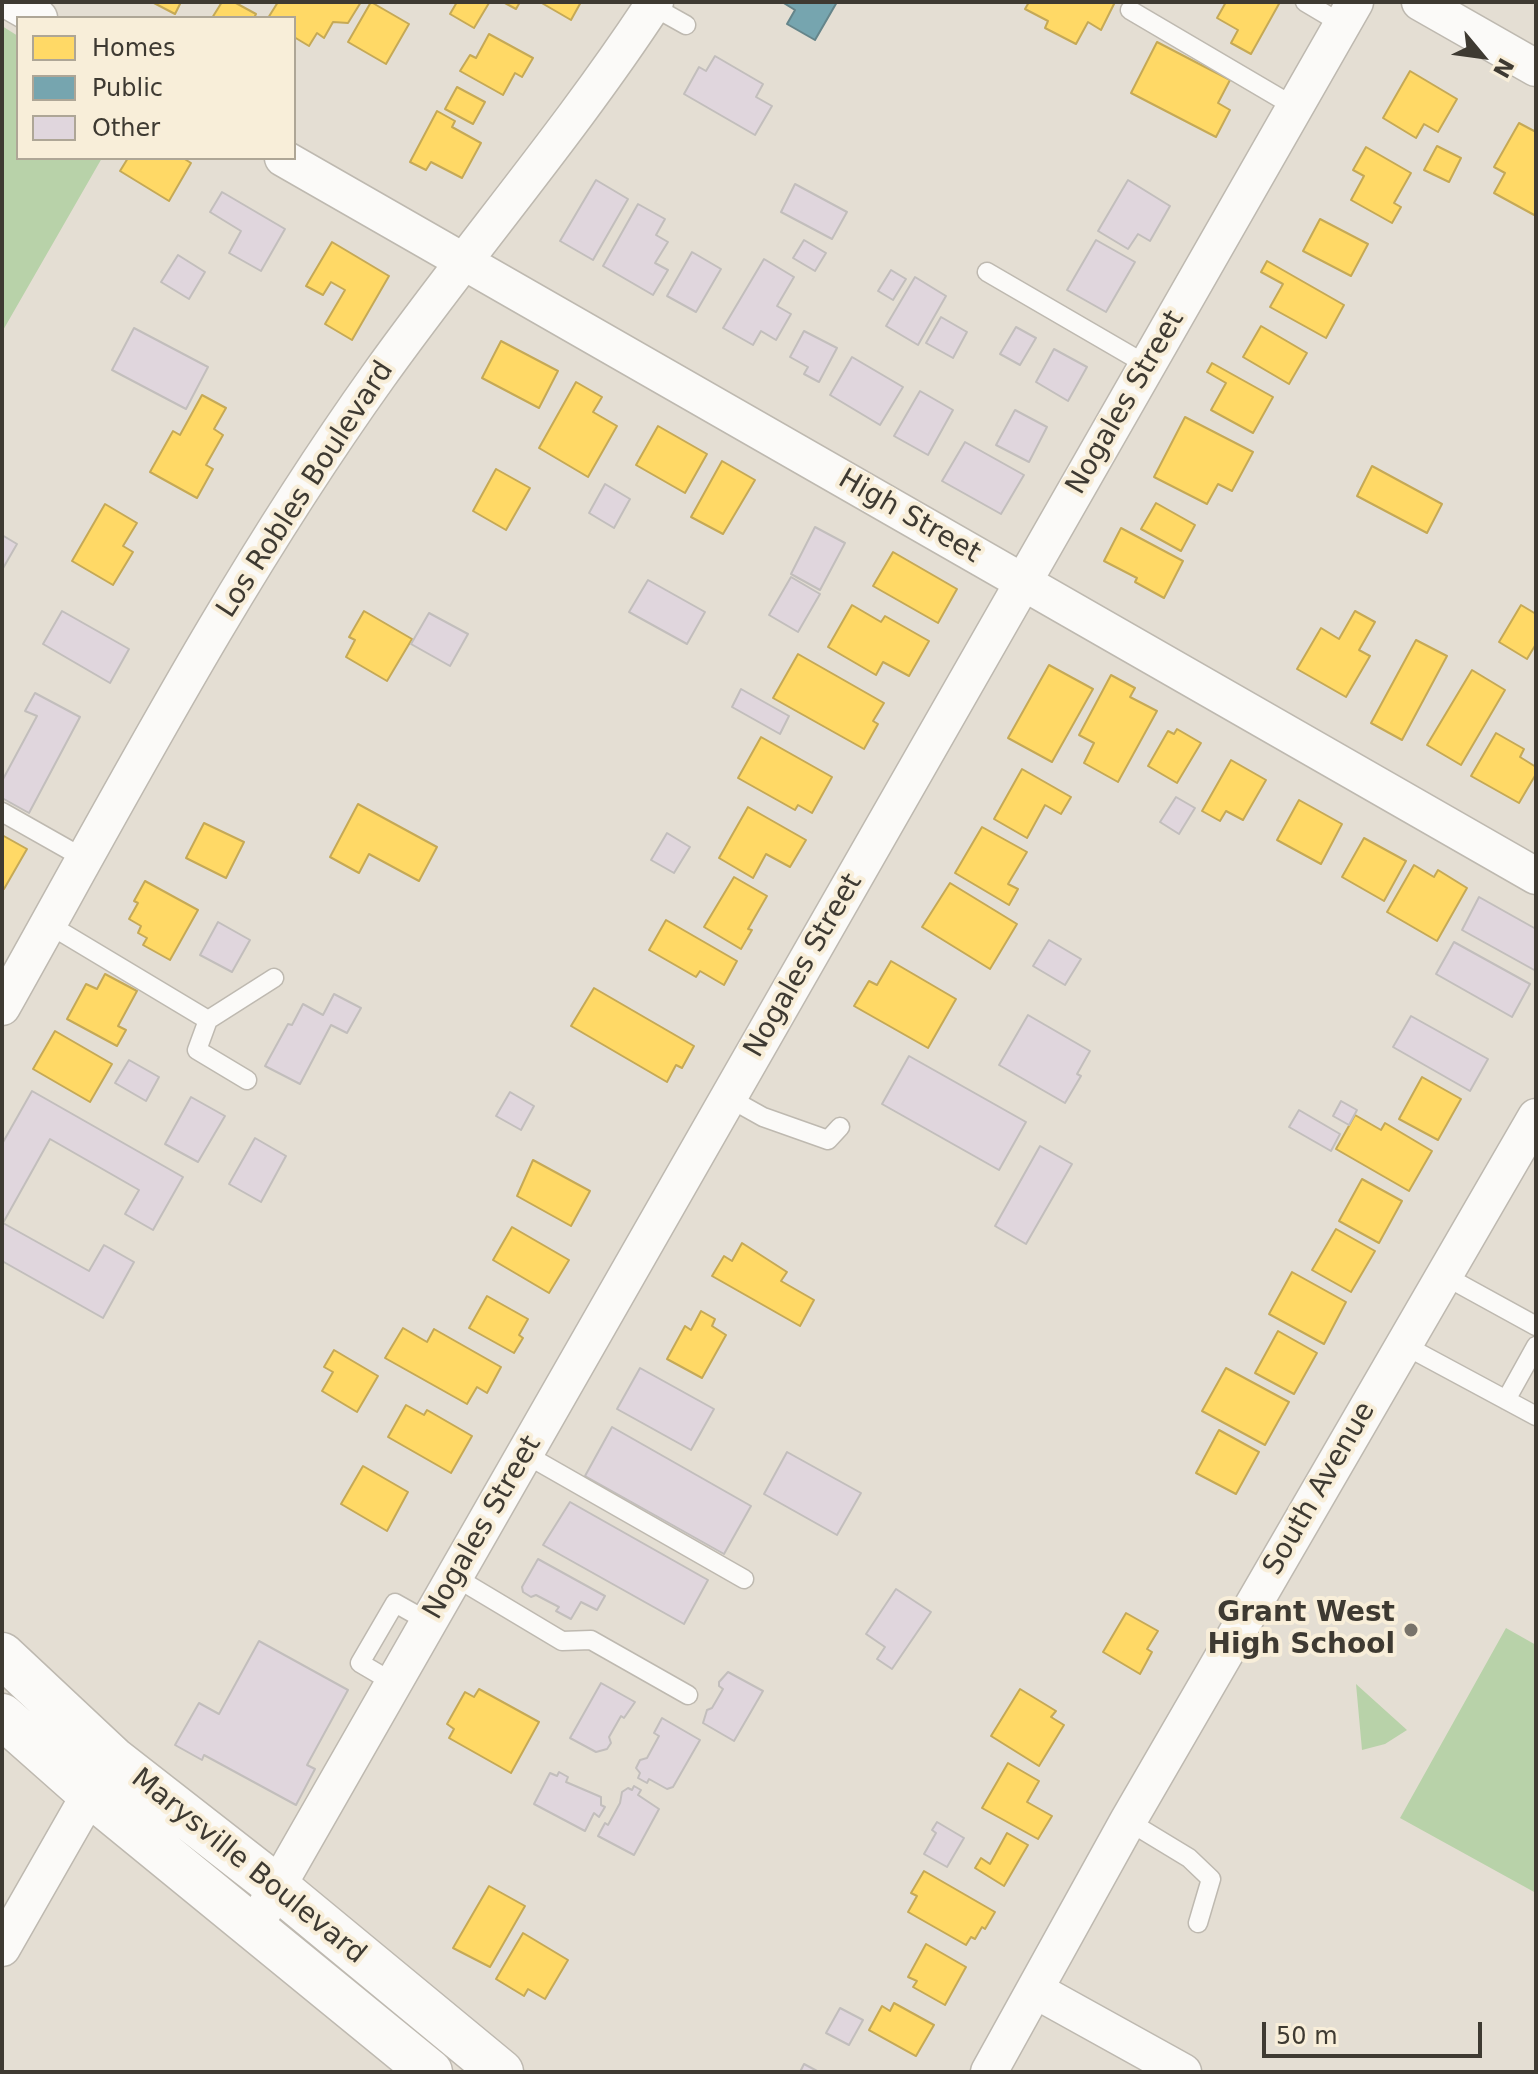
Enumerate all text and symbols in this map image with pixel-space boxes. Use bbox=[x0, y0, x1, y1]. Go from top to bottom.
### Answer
legend bbox=[16, 16, 296, 160]
north arrow bbox=[1442, 16, 1522, 96]
text: Homes bbox=[92, 34, 175, 62]
text: N bbox=[1488, 54, 1519, 82]
text: Public bbox=[92, 74, 163, 102]
text: Other bbox=[92, 114, 160, 142]
street label: Nogales Street bbox=[1060, 305, 1192, 501]
street label: Los Robles Boulevard bbox=[211, 355, 401, 625]
street label: High Street bbox=[832, 463, 986, 571]
street label: Nogales Street bbox=[738, 868, 870, 1064]
street label: South Avenue bbox=[1257, 1396, 1383, 1582]
street label: Nogales Street bbox=[417, 1430, 549, 1626]
place label: Grant West High School bbox=[1207, 1597, 1395, 1663]
marker: Grant West High School bbox=[1402, 1621, 1420, 1639]
street label: Marysville Boulevard bbox=[124, 1762, 372, 1972]
scale bar bbox=[1266, 2006, 1486, 2056]
text: 50 m bbox=[1276, 2022, 1338, 2050]

